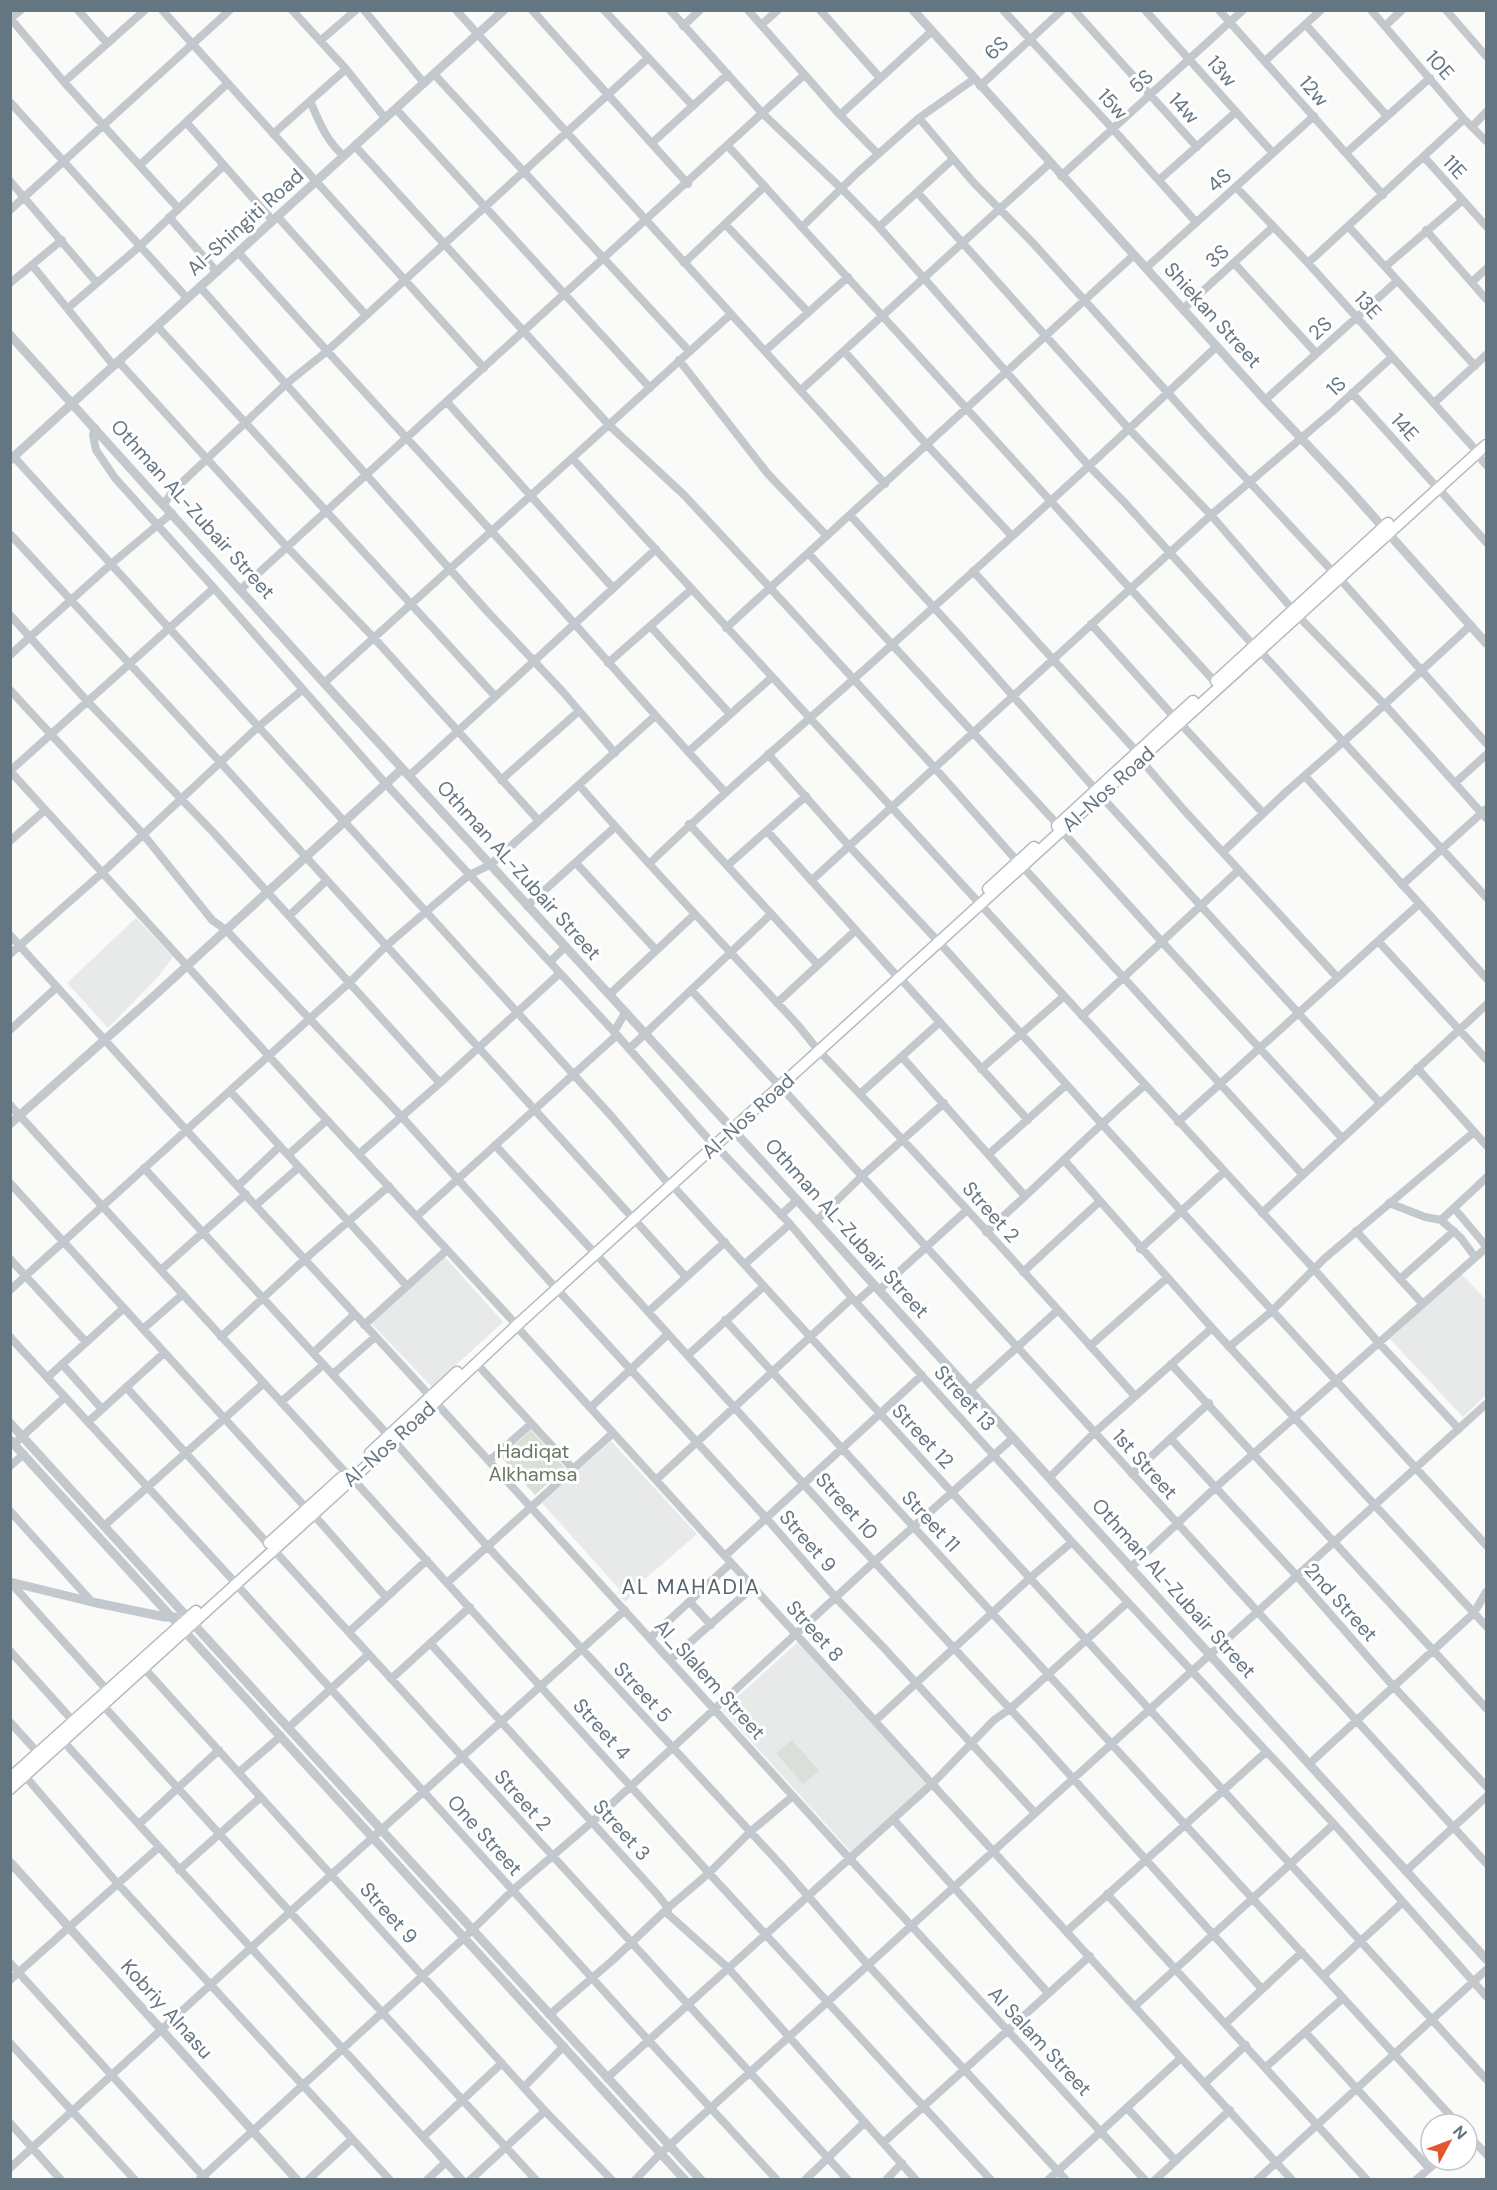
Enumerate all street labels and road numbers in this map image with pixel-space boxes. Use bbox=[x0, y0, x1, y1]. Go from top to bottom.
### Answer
street label: 6S bbox=[978, 30, 1014, 66]
street label: 10E bbox=[1420, 45, 1460, 85]
street label: 13w bbox=[1201, 50, 1243, 92]
street label: 5S bbox=[1123, 63, 1159, 99]
street label: 12w bbox=[1293, 70, 1335, 112]
street label: 15w bbox=[1092, 83, 1134, 125]
street label: 14w bbox=[1163, 87, 1205, 129]
street label: 11E bbox=[1437, 149, 1473, 185]
street label: 4S bbox=[1201, 162, 1237, 198]
street label: Al-Shingiti Road bbox=[181, 163, 309, 281]
street label: 3S bbox=[1200, 239, 1234, 273]
street label: Shiekan Street bbox=[1159, 257, 1267, 373]
street label: 13E bbox=[1349, 285, 1387, 325]
street label: 2S bbox=[1303, 311, 1337, 345]
street label: 1S bbox=[1321, 370, 1351, 402]
street label: 14E bbox=[1385, 407, 1425, 447]
street label: Othman AL-Zubair Street bbox=[105, 414, 281, 605]
street label: Al-Nos Road bbox=[1056, 740, 1160, 838]
street label: Othman AL-Zubair Street bbox=[431, 775, 607, 966]
street label: Al-Nos Road bbox=[696, 1067, 800, 1165]
street label: Othman AL-Zubair Street bbox=[759, 1133, 935, 1324]
street label: Street 2 bbox=[957, 1176, 1025, 1248]
street label: Street 13 bbox=[929, 1360, 1001, 1436]
street label: Al-Nos Road bbox=[337, 1395, 441, 1493]
street label: Street 12 bbox=[886, 1398, 960, 1474]
street label: 1st Street bbox=[1107, 1423, 1183, 1505]
street label: Street 10 bbox=[810, 1467, 884, 1545]
street label: Street 11 bbox=[896, 1485, 966, 1557]
street label: Othman AL-Zubair Street bbox=[1086, 1493, 1262, 1684]
street label: Street 9 bbox=[774, 1504, 842, 1578]
street label: 2nd Street bbox=[1299, 1557, 1383, 1647]
street label: Street 8 bbox=[781, 1595, 849, 1667]
street label: Al_Slalem Street bbox=[649, 1613, 771, 1745]
street label: Street 5 bbox=[608, 1656, 678, 1728]
street label: Street 4 bbox=[568, 1693, 636, 1765]
street label: Street 2 bbox=[489, 1764, 557, 1836]
street label: One Street bbox=[442, 1789, 528, 1881]
street label: Street 3 bbox=[588, 1794, 656, 1866]
street label: Street 9 bbox=[354, 1877, 424, 1949]
street label: Kobriy Alnasu bbox=[115, 1954, 219, 2064]
street label: Al Salam Street bbox=[983, 1981, 1098, 2101]

